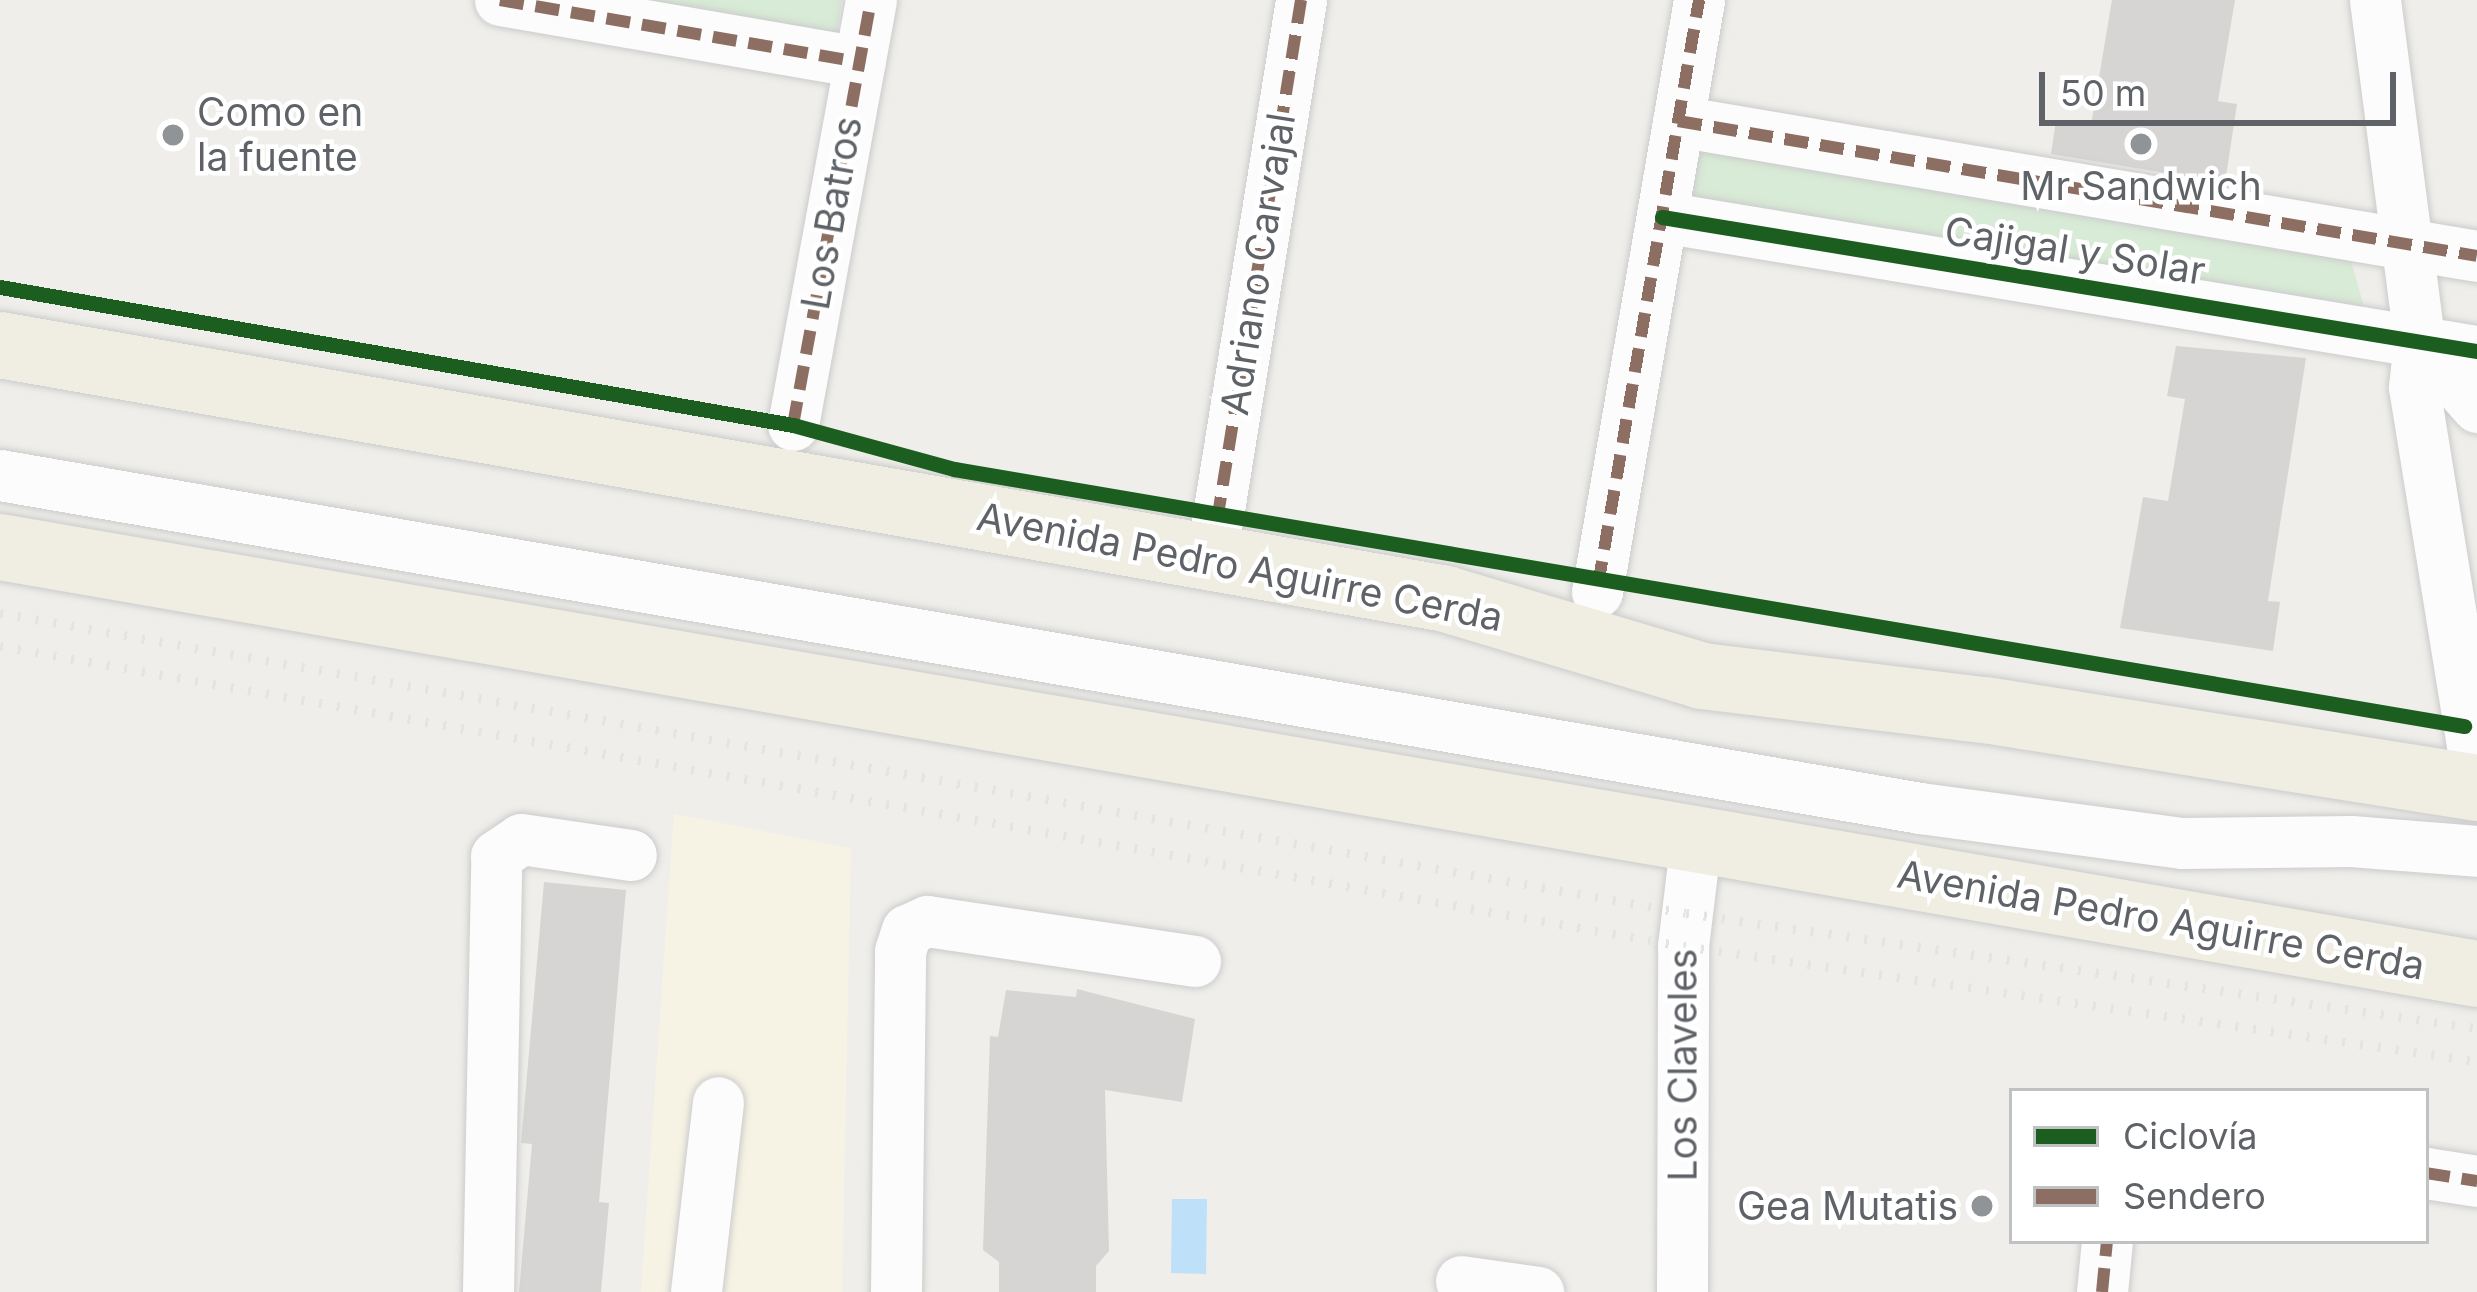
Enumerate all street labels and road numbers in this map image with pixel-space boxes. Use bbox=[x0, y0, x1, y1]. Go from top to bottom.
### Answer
street label: Adriano Carvajal bbox=[1211, 110, 1305, 418]
street label: Los Batros bbox=[792, 113, 872, 313]
street label: Cajigal y Solar bbox=[1942, 207, 2208, 295]
street label: Avenida Pedro Aguirre Cerda bbox=[973, 493, 1507, 641]
street label: Avenida Pedro Aguirre Cerda bbox=[1894, 851, 2428, 989]
street label: Los Claveles bbox=[1660, 949, 1706, 1181]

